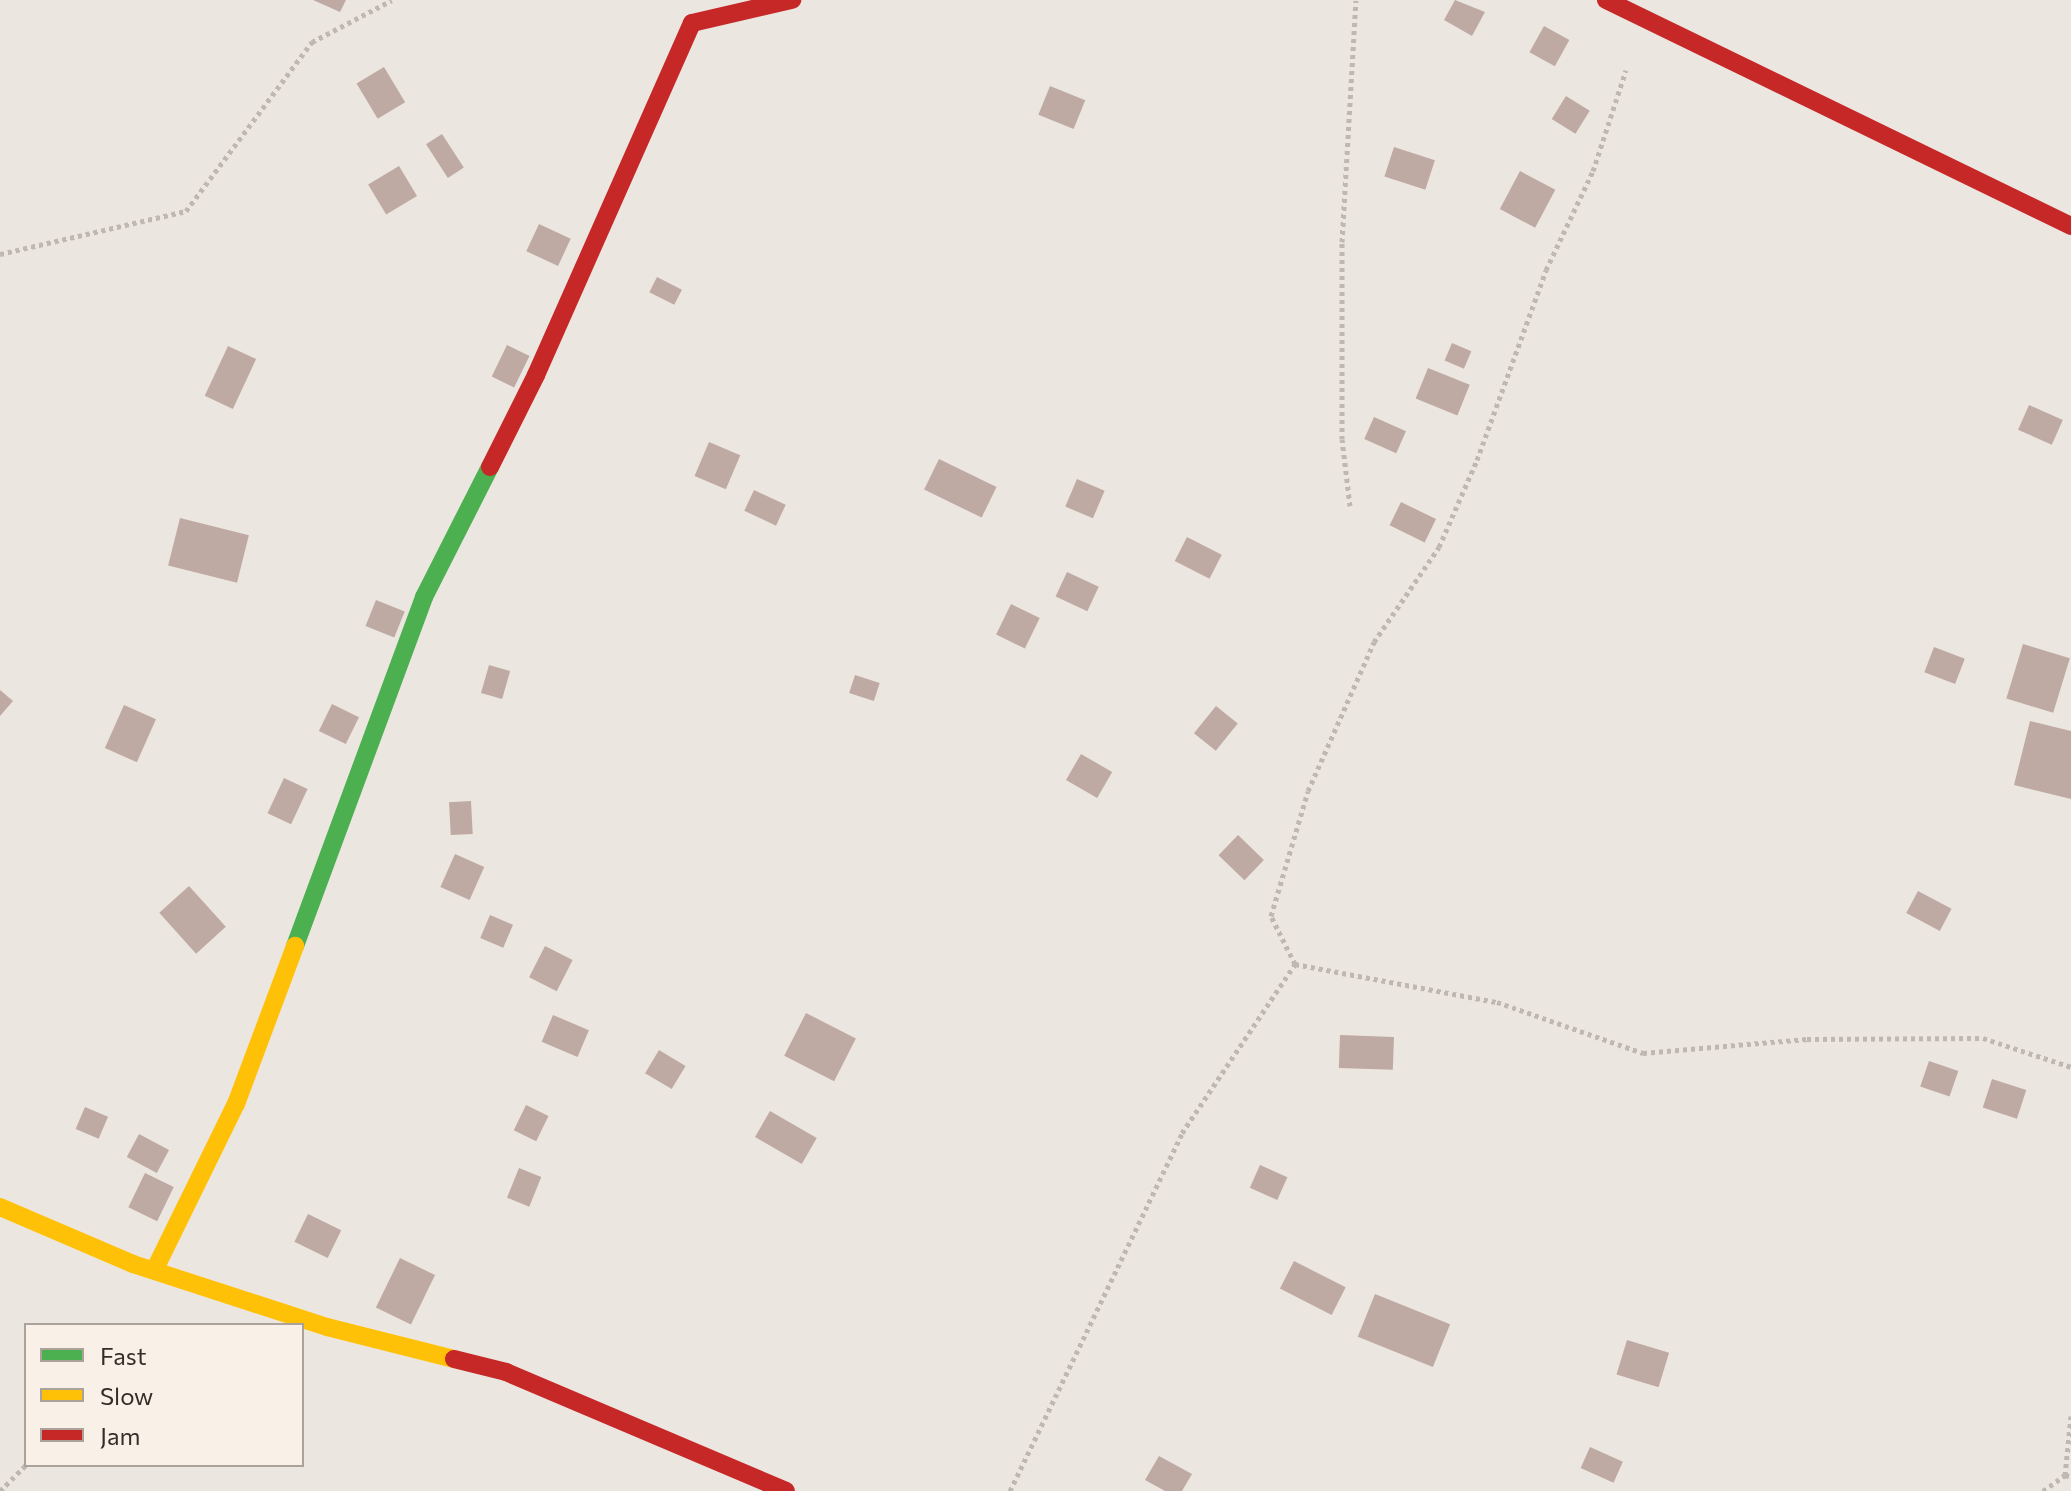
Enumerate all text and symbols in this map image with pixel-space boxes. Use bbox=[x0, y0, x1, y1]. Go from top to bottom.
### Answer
legend bbox=[24, 1323, 304, 1467]
text: Fast bbox=[100, 1341, 147, 1370]
text: Slow bbox=[100, 1381, 153, 1410]
text: Jam bbox=[100, 1421, 140, 1450]

